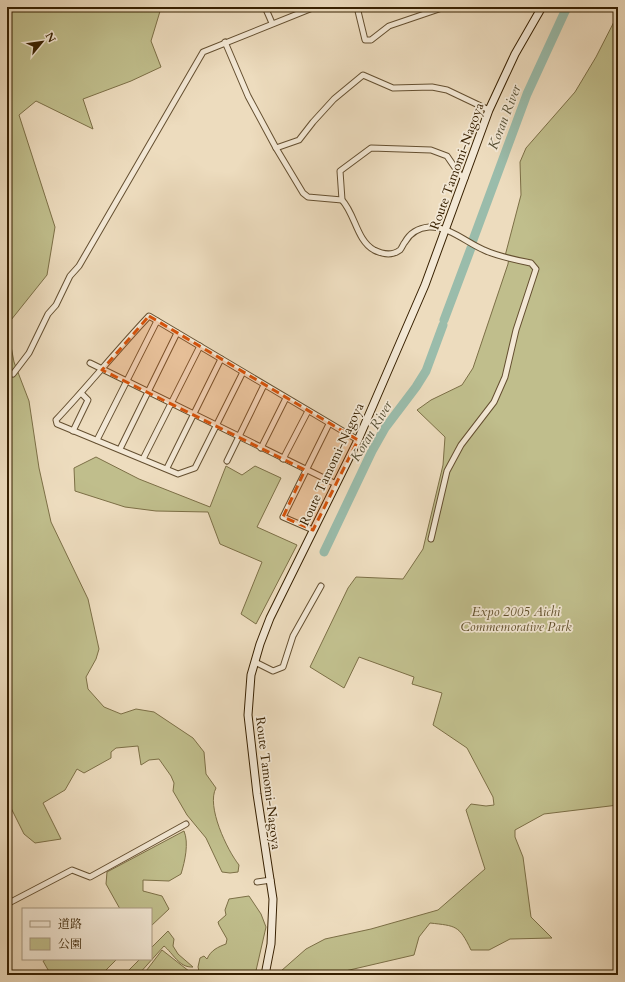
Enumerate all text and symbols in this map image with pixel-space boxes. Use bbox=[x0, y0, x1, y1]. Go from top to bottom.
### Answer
north arrow bbox=[22, 22, 62, 62]
text: N bbox=[41, 30, 59, 46]
water label: Koran River bbox=[483, 82, 526, 152]
street label: Route Tamomi-Nagoya bbox=[426, 100, 488, 232]
water label: Koran River bbox=[346, 397, 397, 465]
street label: Route Tamomi-Nagoya bbox=[295, 400, 368, 529]
park label: Expo 2005 Aichi Commemorative Park bbox=[460, 603, 572, 636]
street label: Route Tamomi-Nagoya bbox=[251, 716, 285, 851]
legend bbox=[22, 908, 152, 960]
text: 道路 bbox=[58, 916, 82, 932]
text: 公園 bbox=[58, 936, 82, 952]

